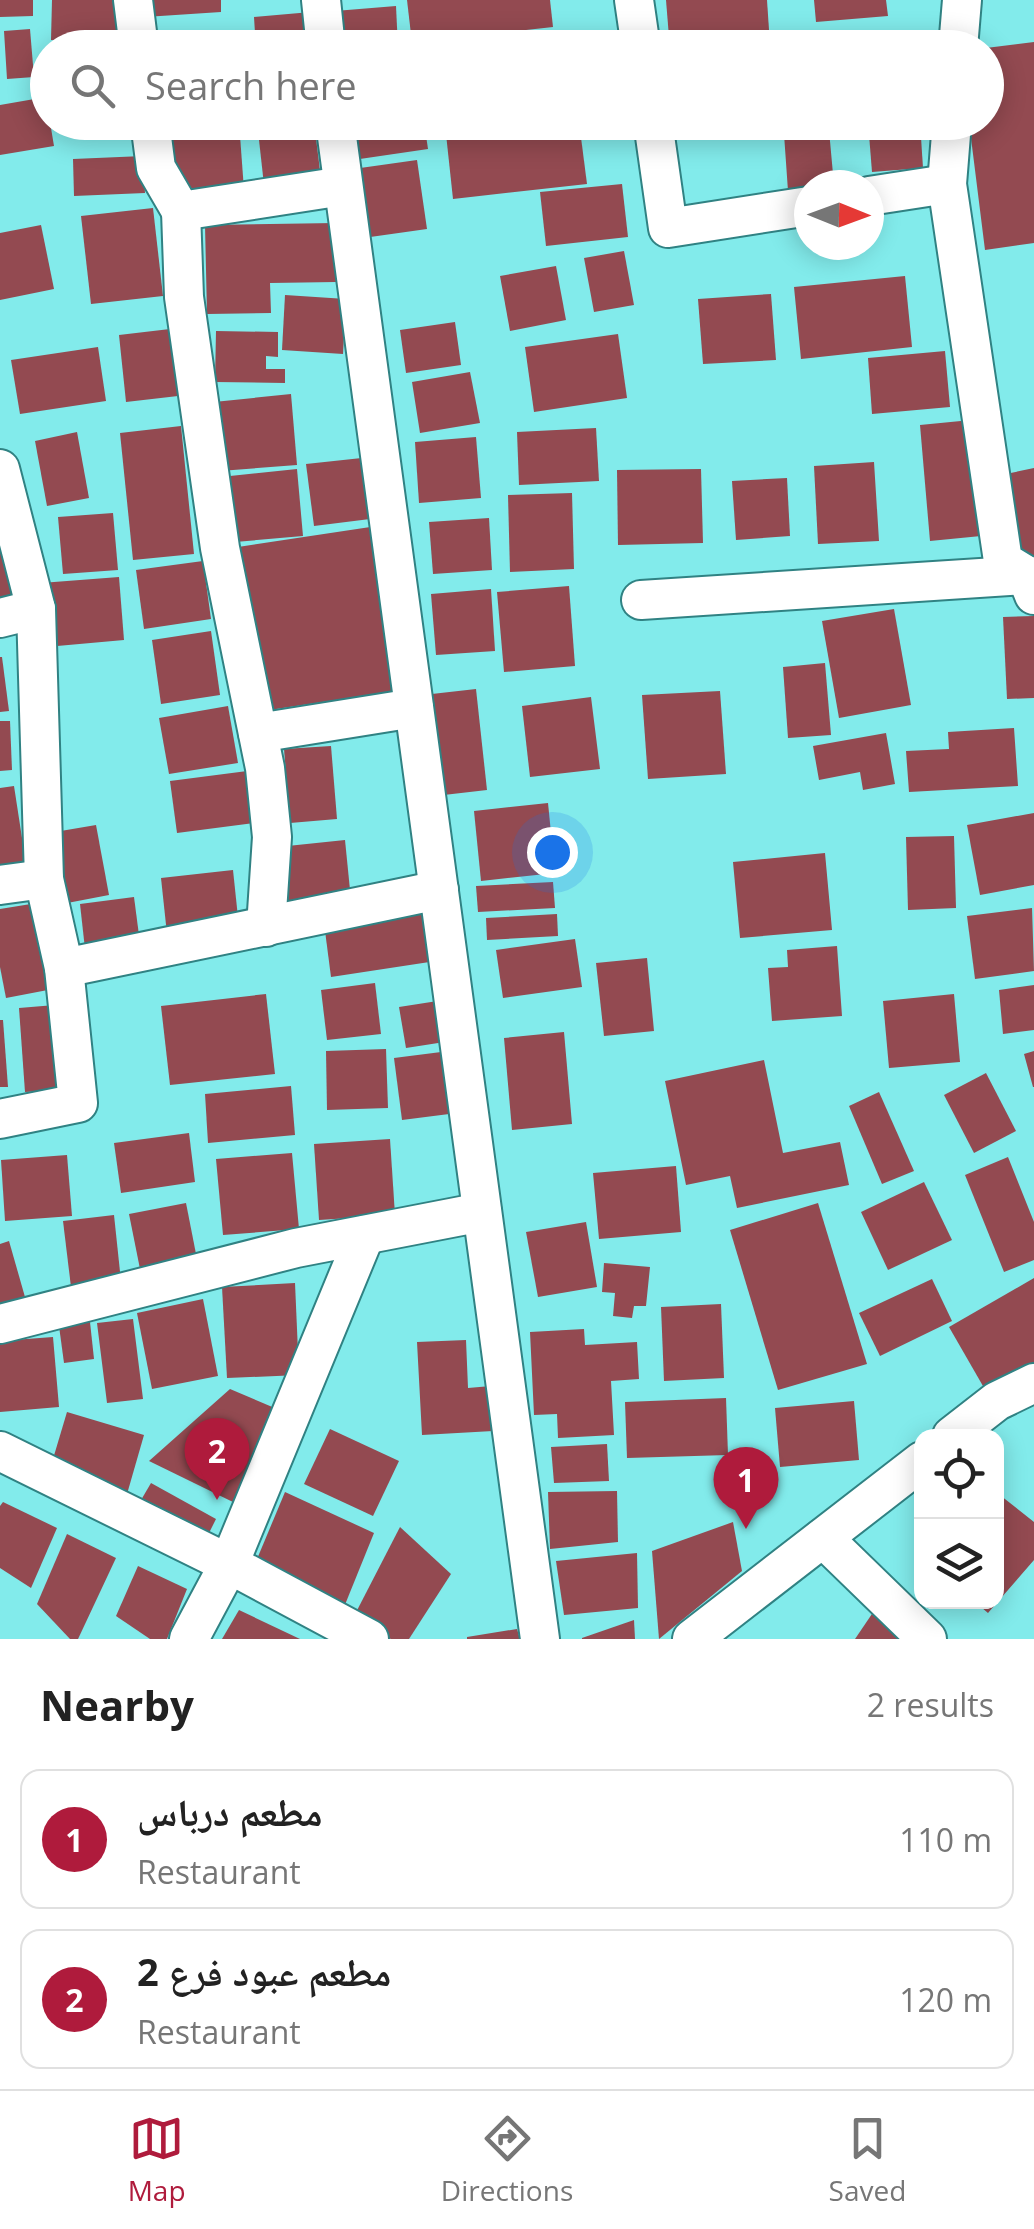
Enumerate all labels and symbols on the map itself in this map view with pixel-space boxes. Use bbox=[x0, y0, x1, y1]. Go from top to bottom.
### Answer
north arrow bbox=[794, 170, 884, 260]
your location bbox=[527, 827, 578, 878]
pin: 2 bbox=[184, 1418, 250, 1500]
pin: 1 bbox=[714, 1446, 778, 1529]

